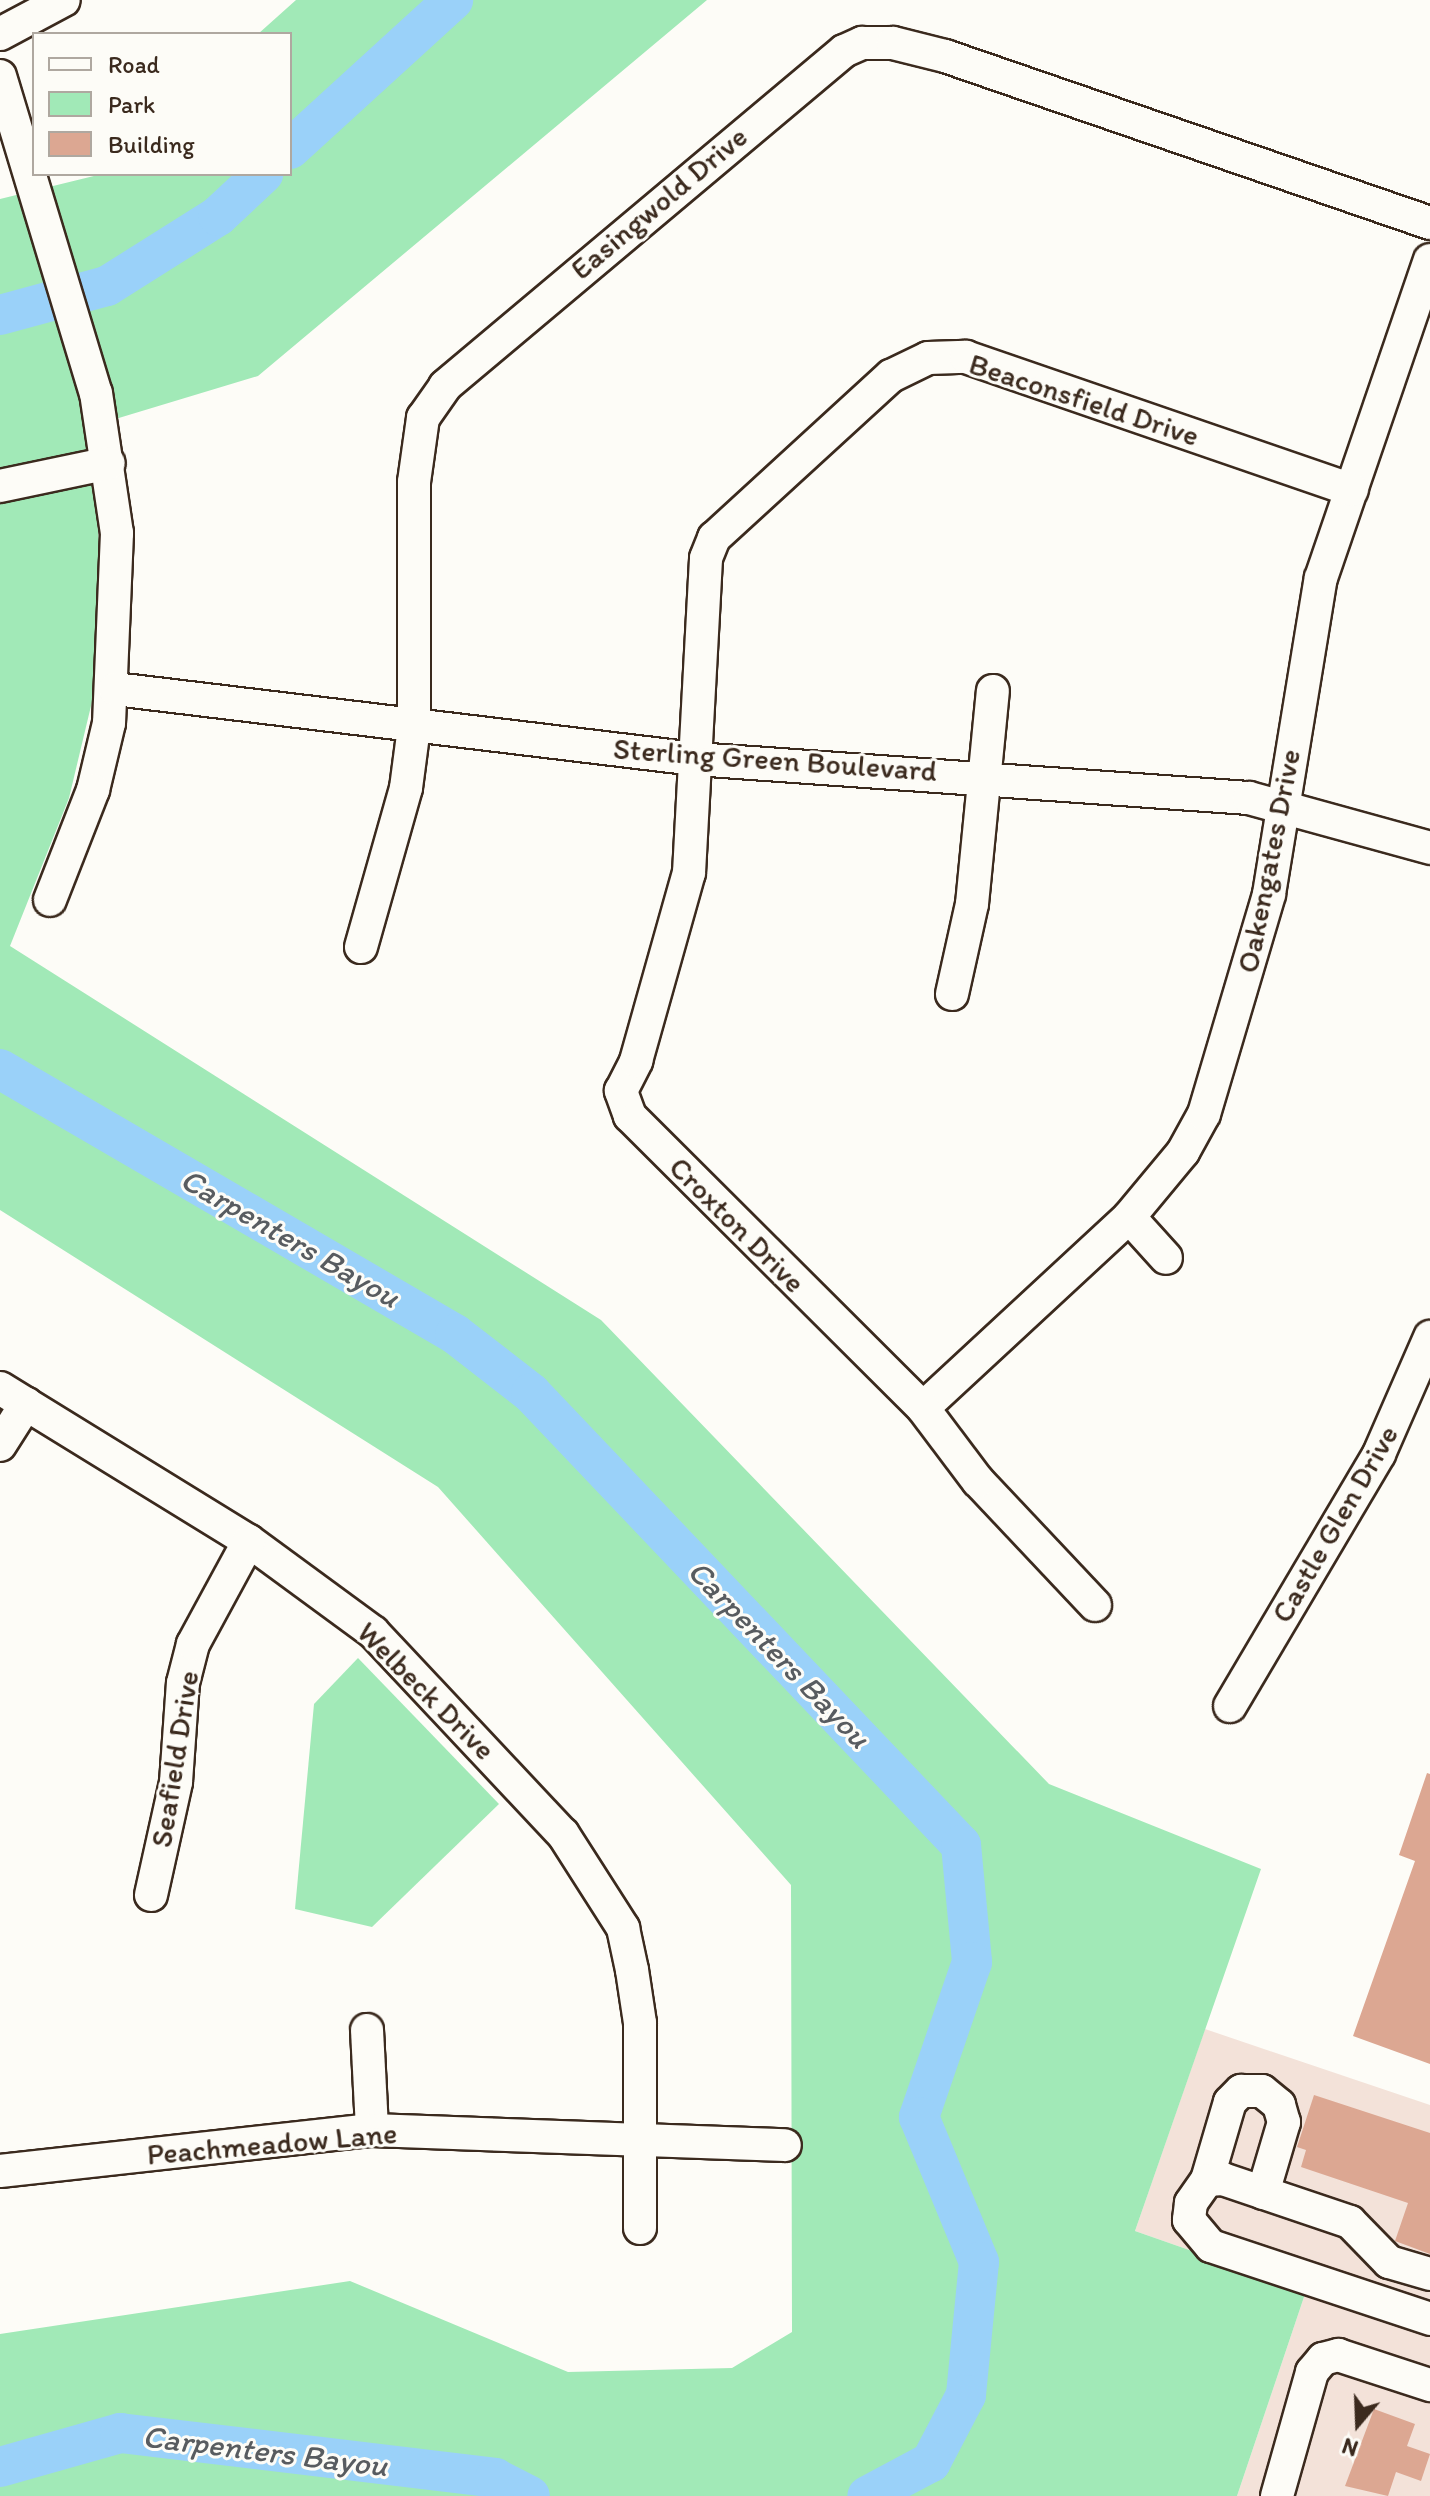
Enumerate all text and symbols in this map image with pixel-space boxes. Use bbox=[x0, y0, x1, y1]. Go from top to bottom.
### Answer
legend bbox=[32, 32, 292, 176]
text: Road bbox=[108, 50, 160, 79]
text: Park bbox=[108, 90, 155, 119]
street label: Easingwold Drive bbox=[563, 119, 755, 287]
text: Building bbox=[108, 130, 195, 159]
street label: Beaconsfield Drive bbox=[965, 346, 1203, 454]
street label: Sterling Green Boulevard bbox=[612, 731, 938, 789]
street label: Oakengates Drive bbox=[1230, 746, 1308, 976]
street label: Croxton Drive bbox=[661, 1149, 813, 1301]
water label: Carpenters Bayou bbox=[174, 1160, 406, 1316]
street label: Castle Glen Drive bbox=[1264, 1419, 1406, 1629]
water label: Carpenters Bayou bbox=[680, 1552, 878, 1756]
street label: Welbeck Drive bbox=[349, 1614, 503, 1768]
street label: Seafield Drive bbox=[143, 1668, 207, 1850]
street label: Peachmeadow Lane bbox=[145, 2115, 399, 2173]
north arrow bbox=[1318, 2384, 1398, 2464]
water label: Carpenters Bayou bbox=[140, 2417, 390, 2485]
text: N bbox=[1339, 2432, 1361, 2462]

